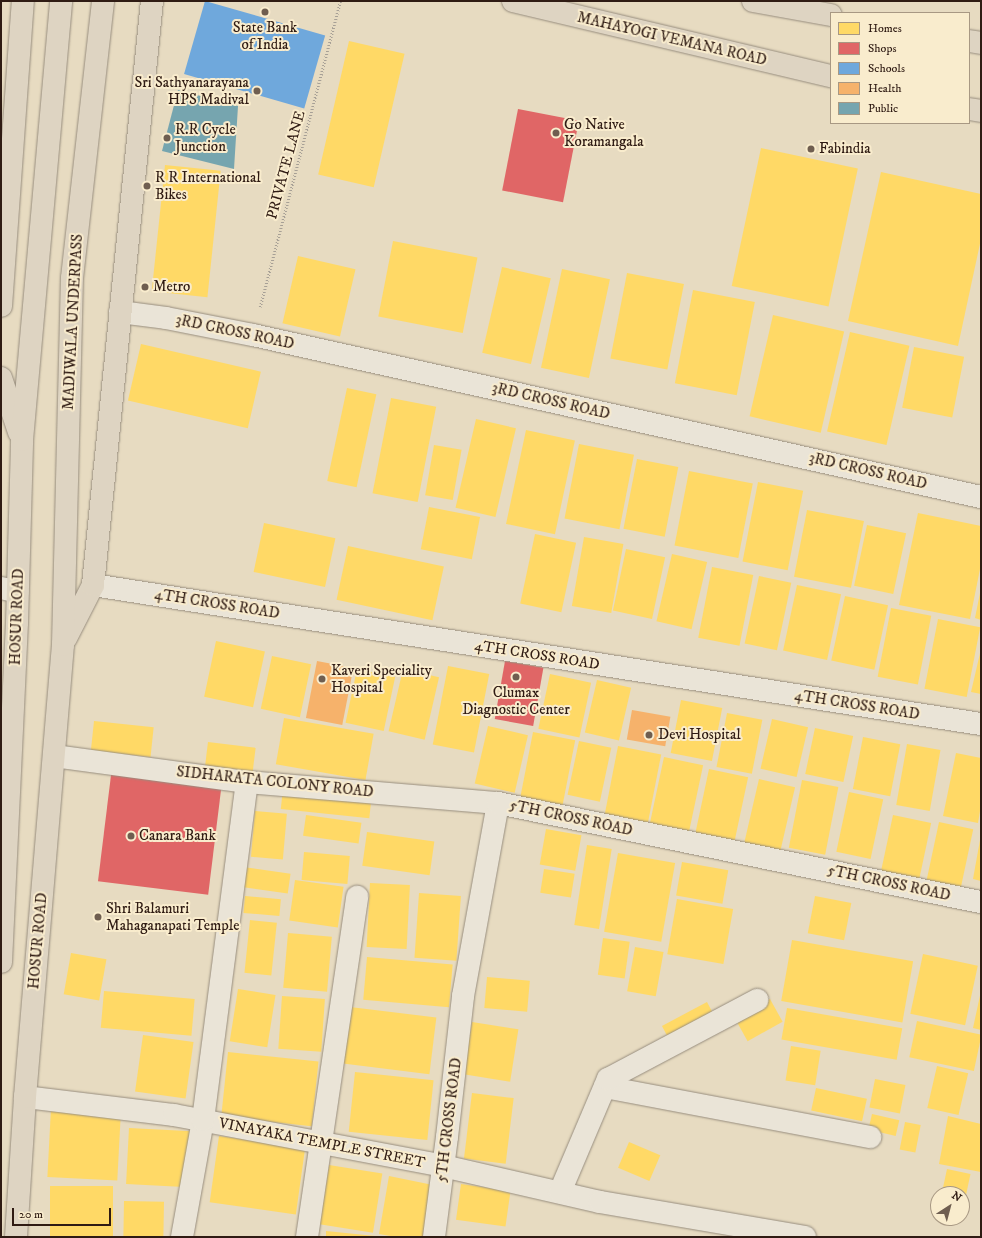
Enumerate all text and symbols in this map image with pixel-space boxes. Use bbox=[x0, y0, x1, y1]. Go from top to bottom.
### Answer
marker: State Bank of India bbox=[260, 7, 270, 17]
street label: MAHAYOGI VEMANA ROAD bbox=[575, 8, 769, 70]
legend bbox=[830, 12, 970, 124]
place label: State Bank of India bbox=[233, 18, 297, 53]
text: Homes bbox=[868, 21, 902, 36]
text: Shops bbox=[868, 41, 896, 56]
text: Schools bbox=[868, 61, 905, 76]
place label: Sri Sathyanarayana HPS Madival bbox=[134, 73, 249, 108]
text: Health bbox=[868, 81, 902, 96]
marker: Sri Sathyanarayana HPS Madival bbox=[252, 86, 262, 96]
text: Public bbox=[868, 101, 898, 116]
street label: PRIVATE LANE bbox=[263, 109, 309, 221]
place label: Go Native Koramangala bbox=[564, 115, 644, 150]
place label: R.R Cycle Junction bbox=[175, 120, 236, 155]
marker: Go Native Koramangala bbox=[551, 128, 561, 138]
marker: R.R Cycle Junction bbox=[162, 133, 172, 143]
place label: Fabindia bbox=[819, 140, 871, 158]
marker: Fabindia bbox=[806, 144, 816, 154]
place label: R R International Bikes bbox=[155, 168, 261, 203]
marker: R R International Bikes bbox=[142, 181, 152, 191]
street label: MADIWALA UNDERPASS bbox=[59, 234, 87, 410]
place label: Metro bbox=[153, 278, 190, 296]
marker: Metro bbox=[140, 282, 150, 292]
street label: 3RD CROSS ROAD bbox=[174, 311, 296, 353]
street label: 3RD CROSS ROAD bbox=[490, 379, 612, 423]
street label: 3RD CROSS ROAD bbox=[807, 449, 929, 493]
street label: HOSUR ROAD bbox=[6, 568, 28, 666]
street label: 4TH CROSS ROAD bbox=[153, 585, 281, 623]
street label: 4TH CROSS ROAD bbox=[473, 636, 601, 674]
place label: Kaveri Speciality Hospital bbox=[331, 661, 432, 696]
marker: Clumax Diagnostic Center bbox=[511, 672, 521, 682]
marker: Kaveri Speciality Hospital bbox=[316, 673, 328, 685]
place label: Clumax Diagnostic Center bbox=[462, 683, 570, 718]
street label: 4TH CROSS ROAD bbox=[793, 686, 921, 724]
place label: Devi Hospital bbox=[658, 726, 741, 744]
marker: Devi Hospital bbox=[643, 729, 655, 741]
street label: SIDHARATA COLONY ROAD bbox=[176, 763, 374, 801]
street label: 5TH CROSS ROAD bbox=[508, 796, 634, 840]
place label: Canara Bank bbox=[139, 827, 216, 845]
marker: Canara Bank bbox=[126, 831, 136, 841]
street label: 5TH CROSS ROAD bbox=[826, 861, 952, 905]
street label: HOSUR ROAD bbox=[25, 892, 51, 990]
place label: Shri Balamuri Mahaganapati Temple bbox=[106, 899, 239, 934]
marker: Shri Balamuri Mahaganapati Temple bbox=[93, 912, 103, 922]
street label: 5TH CROSS ROAD bbox=[432, 1057, 466, 1183]
street label: VINAYAKA TEMPLE STREET bbox=[217, 1114, 427, 1172]
north arrow bbox=[930, 1186, 970, 1226]
text: N bbox=[949, 1189, 964, 1205]
scale bar bbox=[14, 1200, 113, 1226]
text: 20 m bbox=[19, 1207, 43, 1222]

